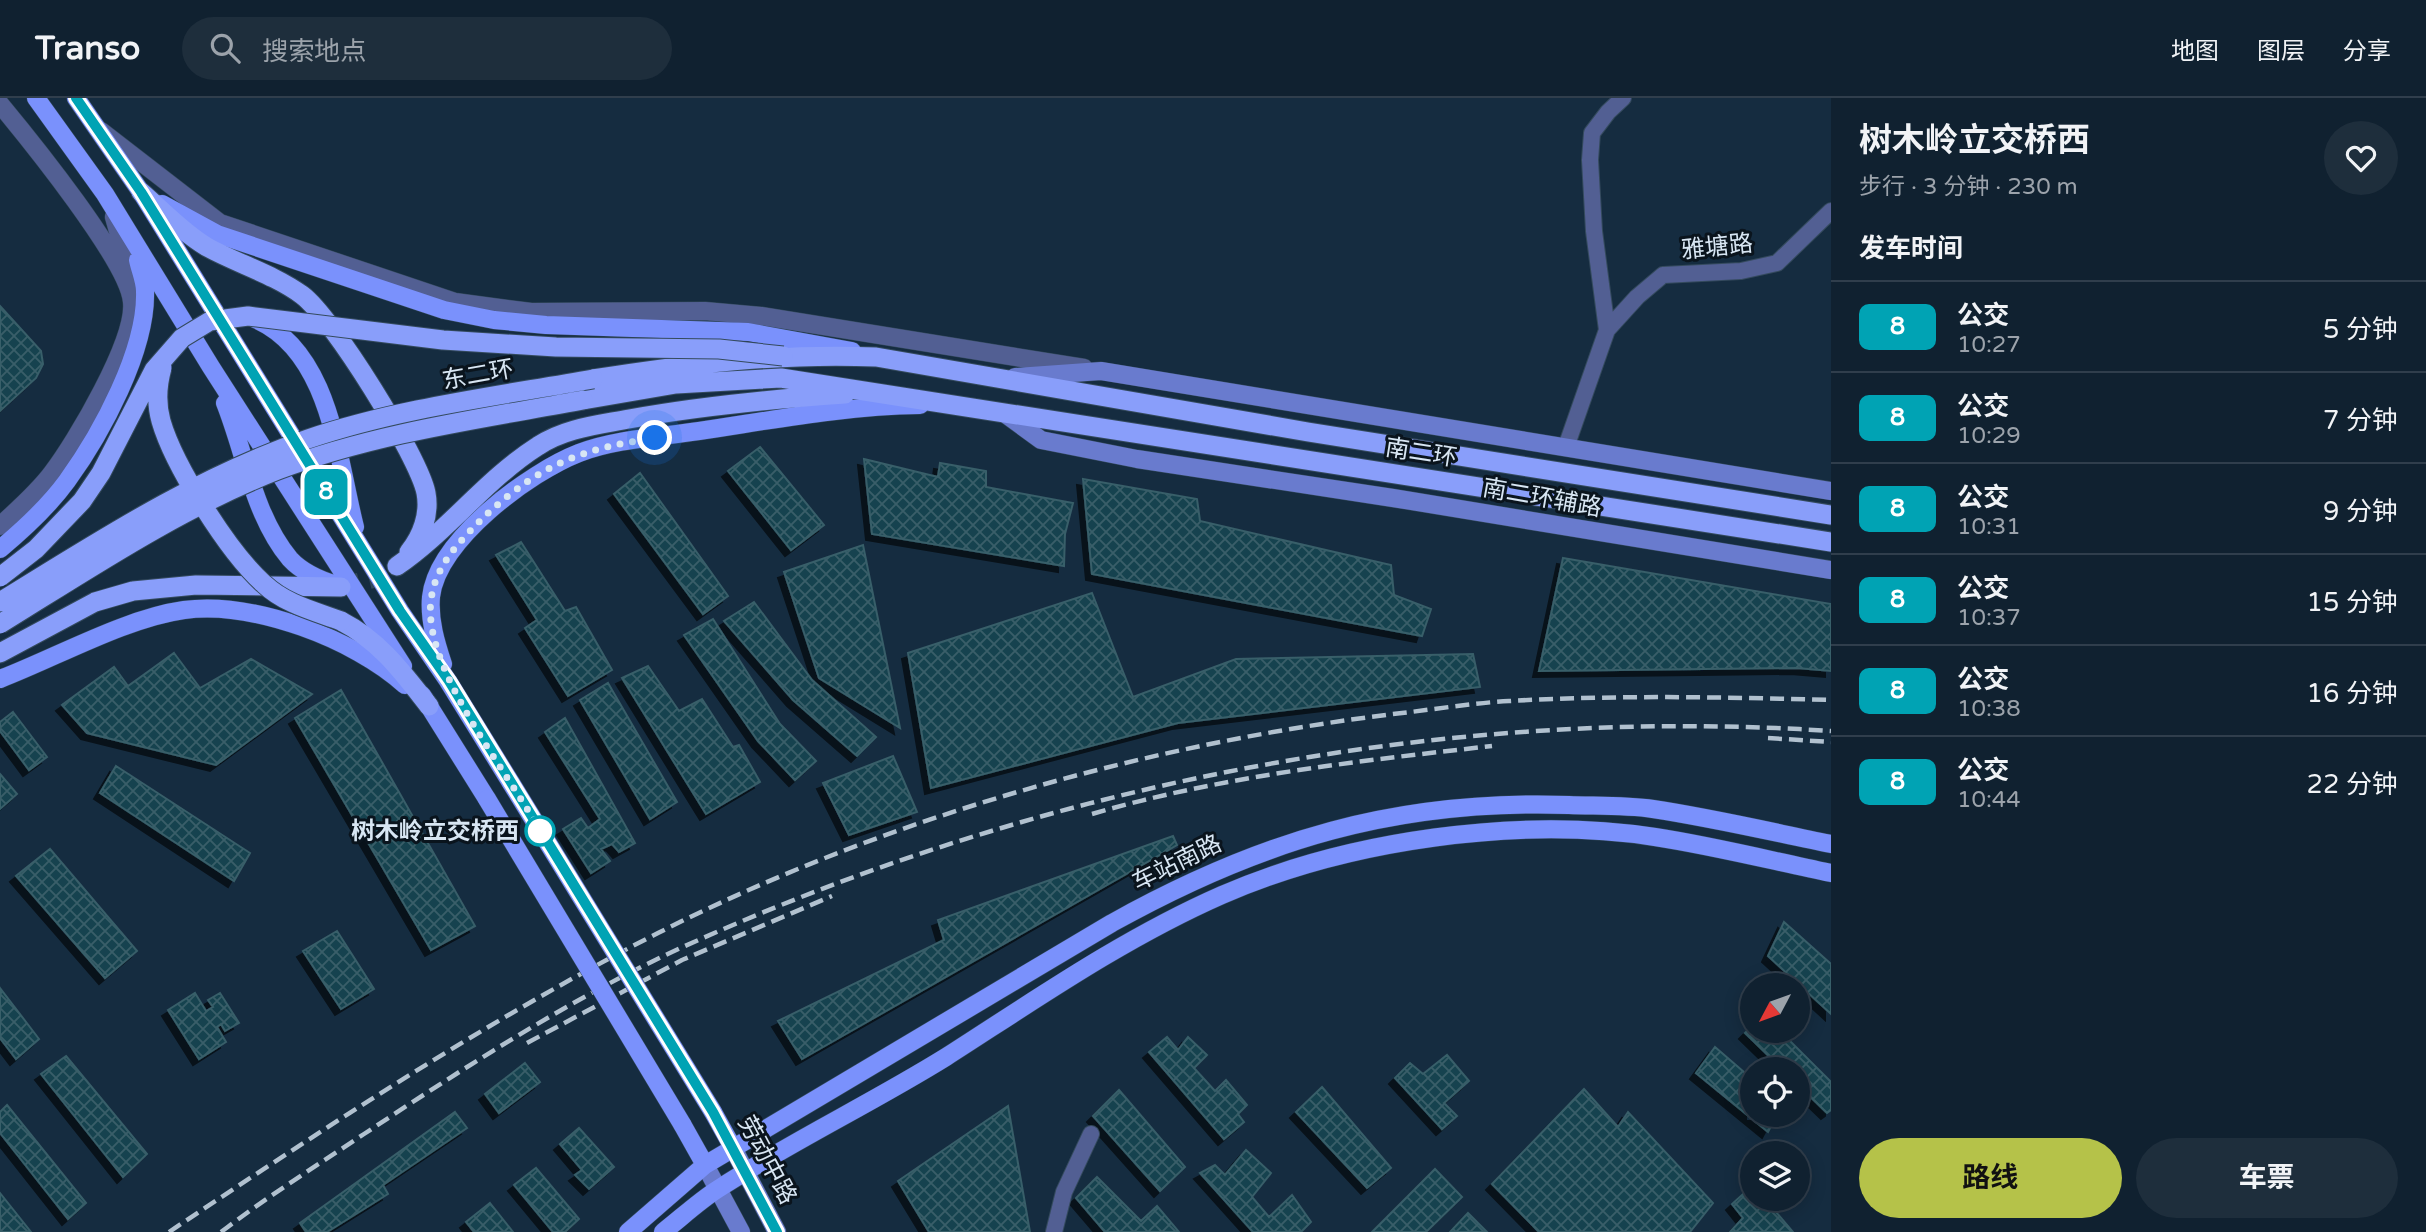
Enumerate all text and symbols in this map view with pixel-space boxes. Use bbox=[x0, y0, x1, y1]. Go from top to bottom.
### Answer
search box bbox=[182, 17, 672, 80]
text: Transo bbox=[35, 29, 140, 68]
icon: search bbox=[206, 29, 244, 67]
text: 搜索地点 bbox=[262, 36, 366, 67]
text: 地图 bbox=[2171, 37, 2219, 66]
text: 图层 bbox=[2257, 37, 2305, 66]
text: 分享 bbox=[2343, 37, 2391, 66]
text: 树木岭立交桥西 bbox=[1859, 121, 2090, 160]
button: heart bbox=[2324, 121, 2398, 195]
text: 步行 · 3 分钟 · 230 m bbox=[1859, 173, 2078, 201]
street label: 雅塘路 bbox=[1680, 229, 1754, 265]
text: 发车时间 bbox=[1859, 233, 1963, 264]
text: 公交 bbox=[1957, 300, 2009, 331]
text: 8 bbox=[1890, 312, 1905, 341]
text: 5 分钟 bbox=[2323, 314, 2398, 345]
text: 10:27 bbox=[1957, 331, 2021, 359]
street label: 东二环 bbox=[440, 354, 516, 396]
text: 公交 bbox=[1957, 391, 2009, 422]
text: 8 bbox=[1890, 403, 1905, 432]
text: 7 分钟 bbox=[2323, 405, 2398, 436]
your location bbox=[637, 420, 672, 455]
text: 10:29 bbox=[1957, 422, 2021, 450]
street label: 南二环 bbox=[1383, 433, 1459, 473]
line badge: 8 bbox=[303, 469, 349, 515]
street label: 南二环辅路 bbox=[1480, 473, 1604, 523]
text: 8 bbox=[318, 477, 334, 506]
text: 公交 bbox=[1957, 482, 2009, 513]
text: 8 bbox=[1890, 494, 1905, 523]
text: 9 分钟 bbox=[2323, 496, 2398, 527]
text: 10:31 bbox=[1957, 513, 2021, 541]
text: 公交 bbox=[1957, 573, 2009, 604]
text: 8 bbox=[1890, 585, 1905, 614]
text: 15 分钟 bbox=[2307, 587, 2398, 618]
text: 10:37 bbox=[1957, 604, 2021, 632]
text: 公交 bbox=[1957, 664, 2009, 695]
text: 8 bbox=[1890, 676, 1905, 705]
text: 16 分钟 bbox=[2307, 678, 2398, 709]
text: 10:38 bbox=[1957, 695, 2021, 723]
text: 公交 bbox=[1957, 755, 2009, 786]
text: 8 bbox=[1890, 767, 1905, 796]
text: 22 分钟 bbox=[2307, 769, 2398, 800]
text: 10:44 bbox=[1957, 786, 2021, 814]
marker: 树木岭立交桥西 bbox=[525, 816, 555, 846]
place label: 树木岭立交桥西 bbox=[351, 817, 519, 846]
street label: 车站南路 bbox=[1128, 829, 1226, 897]
north arrow bbox=[1740, 973, 1810, 1043]
map controls bbox=[1740, 973, 1810, 1211]
button: locate bbox=[1740, 1057, 1810, 1127]
street label: 劳动中路 bbox=[732, 1111, 802, 1209]
button: 路线 bbox=[1859, 1138, 2122, 1218]
button: 车票 bbox=[2136, 1138, 2398, 1218]
button: layers bbox=[1740, 1141, 1810, 1211]

